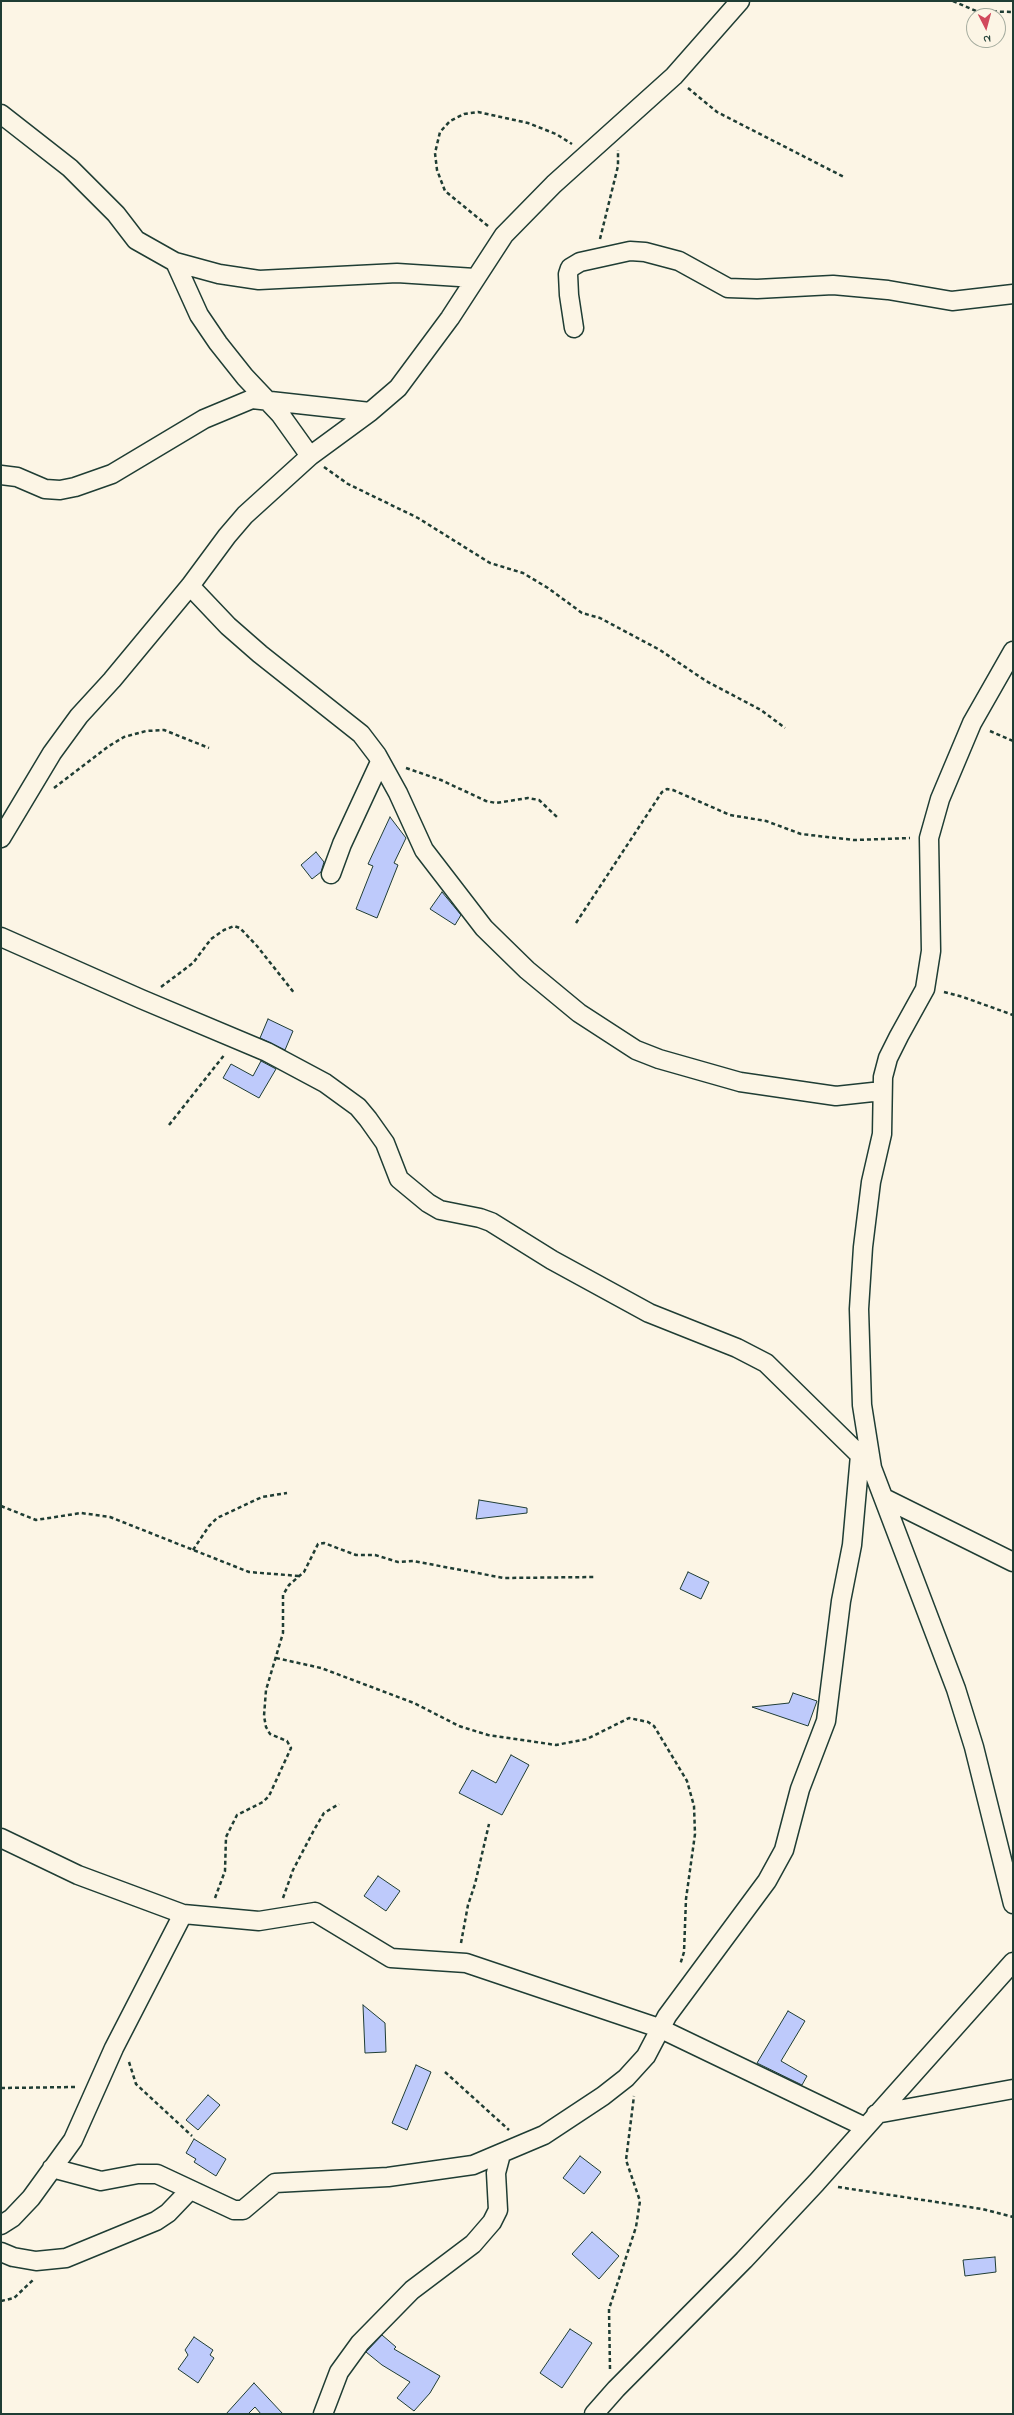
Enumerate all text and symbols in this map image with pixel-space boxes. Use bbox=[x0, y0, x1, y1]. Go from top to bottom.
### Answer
north arrow bbox=[966, 8, 1006, 48]
text: N bbox=[983, 31, 992, 47]

